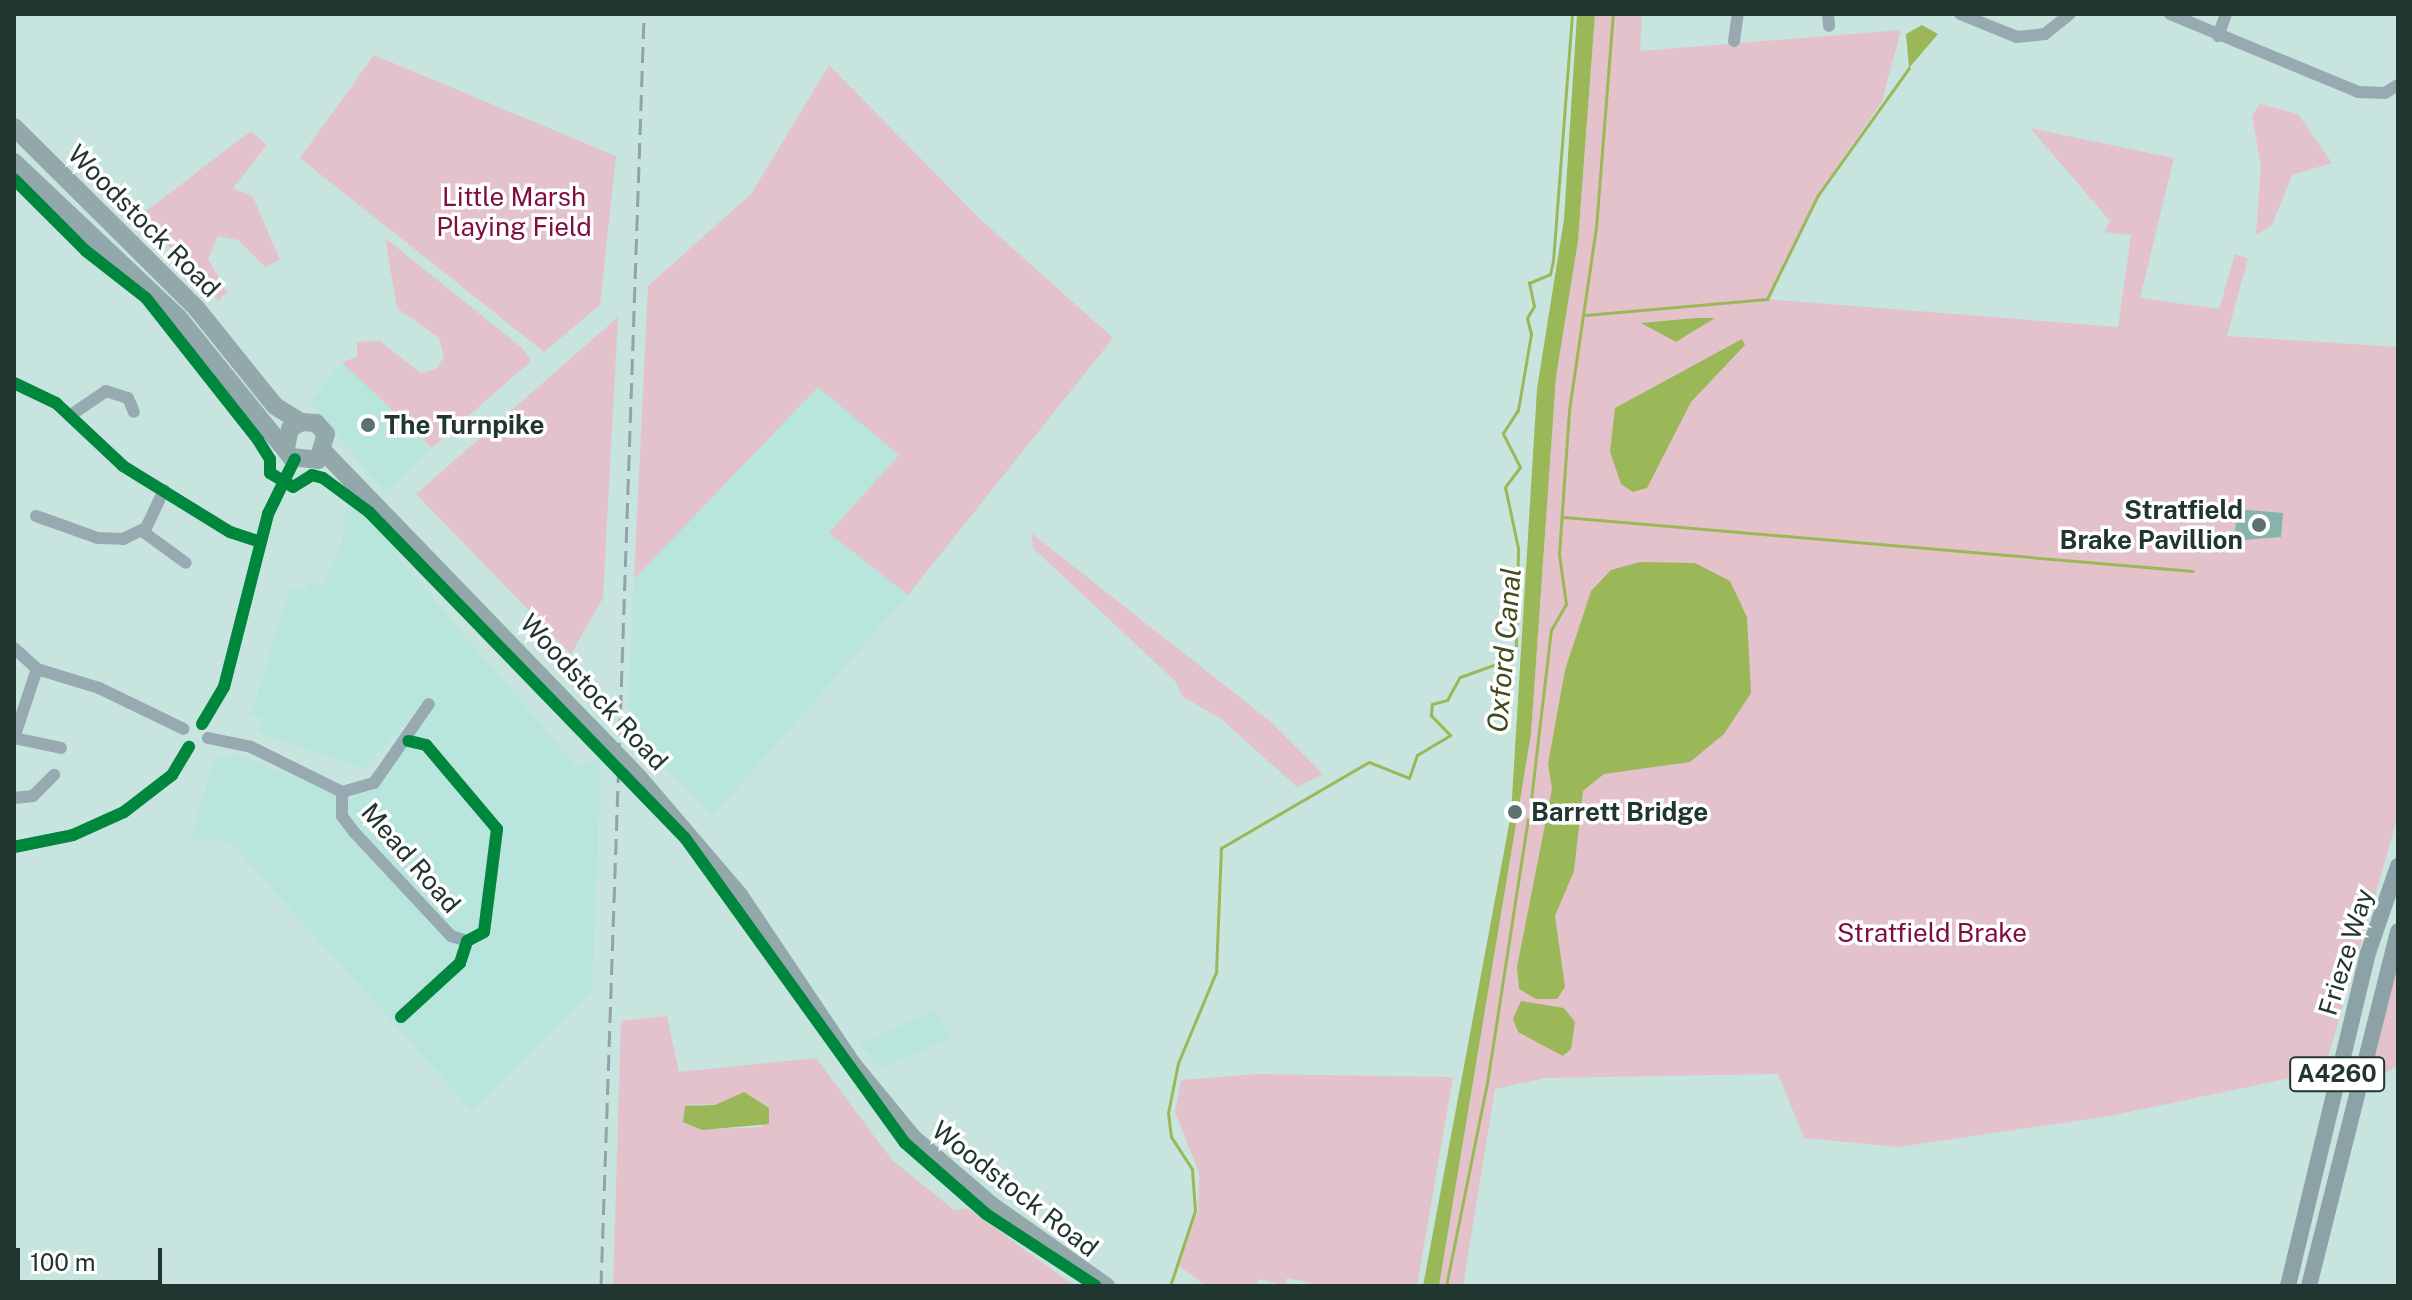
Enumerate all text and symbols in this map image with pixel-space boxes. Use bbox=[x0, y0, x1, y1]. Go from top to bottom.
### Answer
street label: Woodstock Road bbox=[61, 138, 227, 304]
park label: Little Marsh Playing Field bbox=[436, 181, 592, 242]
place label: The Turnpike bbox=[384, 409, 545, 441]
marker: The Turnpike bbox=[359, 416, 377, 434]
place label: Stratfield Brake Pavillion bbox=[2060, 494, 2243, 556]
marker: Stratfield Brake Pavillion bbox=[2250, 516, 2268, 534]
water label: Oxford Canal bbox=[1480, 566, 1528, 734]
street label: Woodstock Road bbox=[514, 607, 674, 777]
place label: Barrett Bridge bbox=[1531, 796, 1708, 828]
street label: Mead Road bbox=[355, 797, 467, 919]
marker: Barrett Bridge bbox=[1506, 803, 1524, 821]
street label: Frieze Way bbox=[2312, 885, 2380, 1019]
park label: Stratfield Brake bbox=[1837, 917, 2027, 949]
road number: A4260 bbox=[2289, 1054, 2385, 1094]
street label: Woodstock Road bbox=[926, 1114, 1104, 1264]
scale bar bbox=[20, 1232, 166, 1282]
text: 100 m bbox=[30, 1248, 96, 1276]

